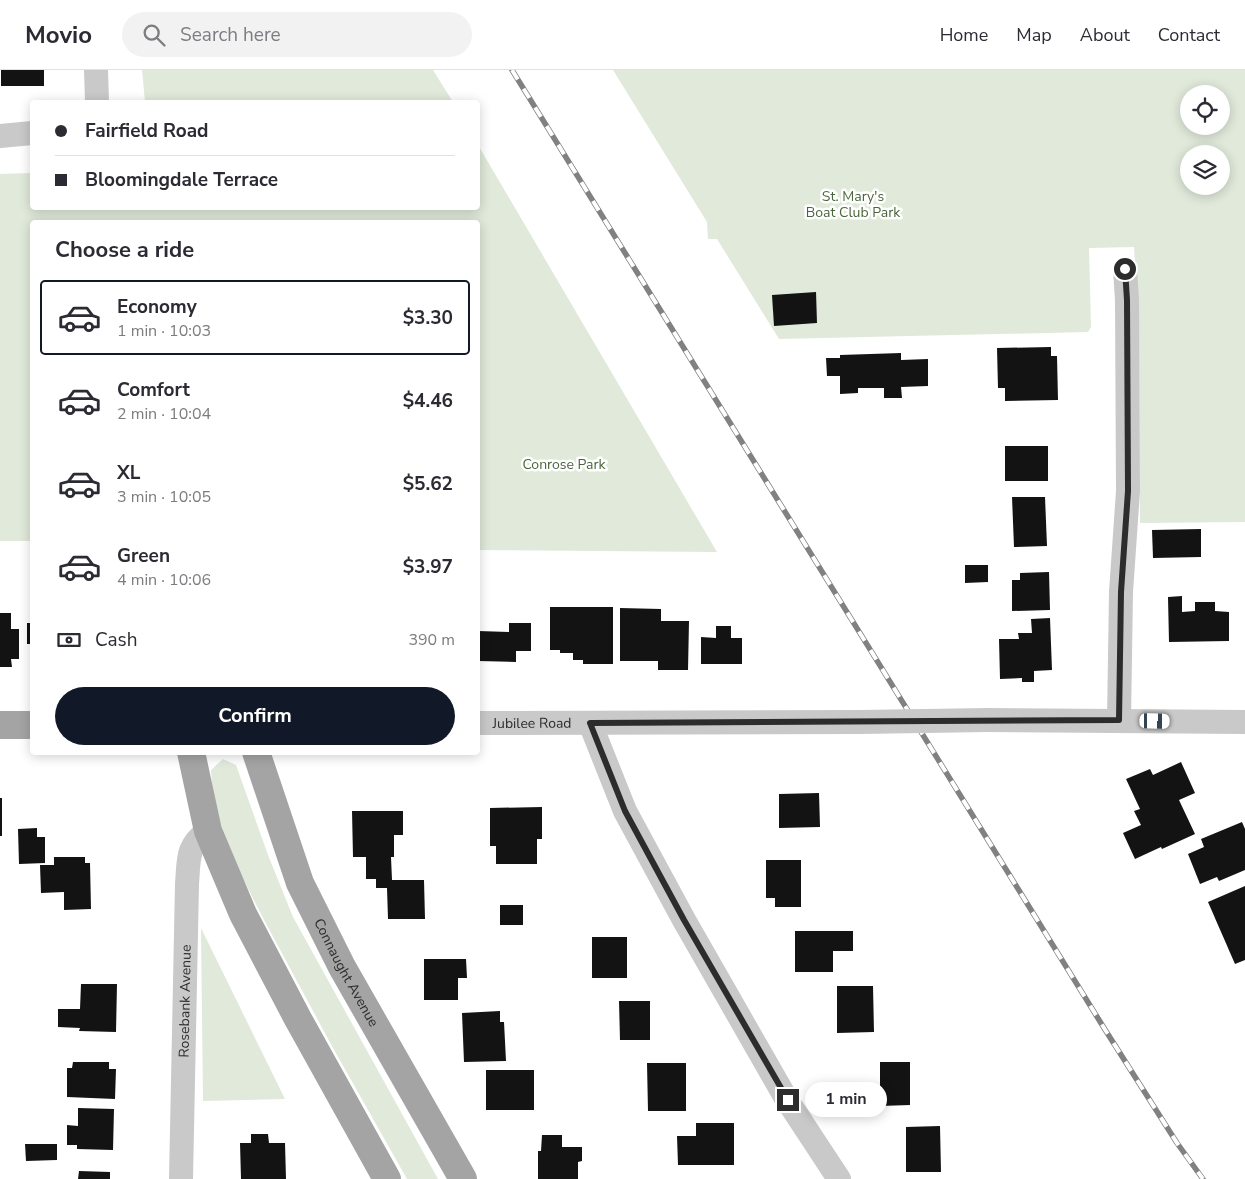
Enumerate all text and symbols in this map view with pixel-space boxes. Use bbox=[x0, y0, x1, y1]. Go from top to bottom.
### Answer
search box bbox=[122, 12, 472, 57]
text: Movio bbox=[25, 19, 92, 51]
icon: search bbox=[140, 21, 168, 49]
text: Search here bbox=[180, 22, 281, 48]
text: Home bbox=[940, 23, 988, 47]
text: Map bbox=[1016, 23, 1052, 47]
text: About bbox=[1080, 23, 1130, 47]
text: Contact bbox=[1158, 23, 1220, 47]
map controls bbox=[1180, 85, 1230, 195]
button: locate bbox=[1180, 85, 1230, 135]
text: Fairfield Road bbox=[85, 118, 208, 144]
button: layers bbox=[1180, 145, 1230, 195]
text: Bloomingdale Terrace bbox=[85, 167, 278, 193]
park label: St. Mary's Boat Club Park bbox=[806, 187, 901, 222]
text: Choose a ride bbox=[55, 235, 194, 265]
route start bbox=[1114, 258, 1136, 280]
text: Economy bbox=[117, 294, 197, 320]
icon: car bbox=[57, 295, 102, 340]
text: $3.30 bbox=[403, 305, 453, 331]
text: 1 min · 10:03 bbox=[117, 320, 211, 342]
text: Comfort bbox=[117, 377, 190, 403]
icon: car bbox=[57, 378, 102, 423]
text: $4.46 bbox=[403, 388, 453, 414]
text: 2 min · 10:04 bbox=[117, 403, 211, 425]
park label: Conrose Park bbox=[522, 455, 607, 474]
text: XL bbox=[117, 460, 140, 486]
icon: car bbox=[57, 461, 102, 506]
text: $5.62 bbox=[403, 471, 453, 497]
text: 3 min · 10:05 bbox=[117, 486, 211, 508]
text: Green bbox=[117, 543, 170, 569]
icon: car bbox=[57, 544, 102, 589]
text: $3.97 bbox=[403, 554, 453, 580]
text: 4 min · 10:06 bbox=[117, 569, 211, 591]
icon: cash bbox=[55, 626, 83, 654]
text: Cash bbox=[95, 627, 137, 653]
text: 390 m bbox=[408, 629, 455, 651]
button: Confirm bbox=[55, 687, 455, 745]
car bbox=[1139, 713, 1170, 729]
street label: Jubilee Road bbox=[491, 714, 572, 733]
street label: Connaught Avenue bbox=[309, 915, 383, 1030]
street label: Rosebank Avenue bbox=[174, 944, 196, 1058]
callout: 1 min bbox=[806, 1082, 888, 1118]
text: 1 min bbox=[825, 1088, 867, 1110]
route end bbox=[777, 1089, 799, 1111]

